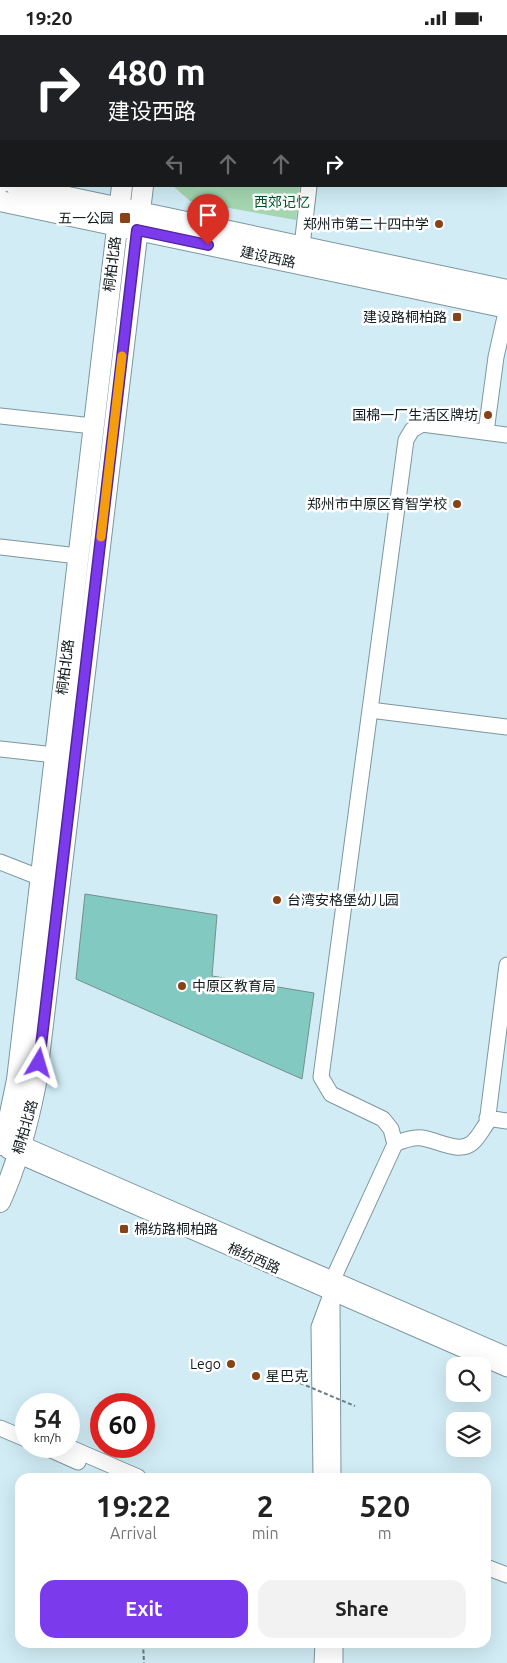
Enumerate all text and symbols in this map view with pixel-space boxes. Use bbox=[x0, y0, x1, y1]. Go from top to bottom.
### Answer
text: 19:20 bbox=[25, 7, 73, 29]
text: 480 m bbox=[108, 52, 206, 92]
icon: right bbox=[25, 55, 90, 120]
text: 建设西路 bbox=[108, 98, 196, 123]
icon: left bbox=[161, 150, 189, 178]
icon: ahead bbox=[214, 150, 242, 178]
icon: ahead bbox=[267, 150, 295, 178]
icon: right bbox=[320, 150, 348, 178]
pin bbox=[187, 194, 229, 245]
park label: 西郊记忆 bbox=[254, 194, 310, 210]
icon: arrive bbox=[194, 201, 222, 229]
place label: 五一公园 bbox=[58, 210, 114, 226]
marker: 五一公园 bbox=[118, 211, 132, 225]
place label: 郑州市第二十四中学 bbox=[303, 216, 429, 232]
marker: 郑州市第二十四中学 bbox=[433, 218, 445, 230]
street label: 桐柏北路 bbox=[101, 235, 123, 293]
street label: 建设西路 bbox=[239, 243, 297, 271]
place label: 建设路桐柏路 bbox=[363, 309, 447, 325]
marker: 建设路桐柏路 bbox=[451, 311, 463, 323]
place label: 国棉一厂生活区牌坊 bbox=[352, 407, 478, 423]
marker: 国棉一厂生活区牌坊 bbox=[482, 409, 494, 421]
place label: 郑州市中原区育智学校 bbox=[307, 496, 447, 512]
marker: 郑州市中原区育智学校 bbox=[451, 498, 463, 510]
street label: 桐柏北路 bbox=[54, 638, 76, 696]
place label: 台湾安格堡幼儿园 bbox=[287, 892, 399, 908]
marker: 台湾安格堡幼儿园 bbox=[271, 894, 283, 906]
place label: 中原区教育局 bbox=[192, 978, 276, 994]
marker: 中原区教育局 bbox=[176, 980, 188, 992]
position arrow bbox=[12, 1036, 64, 1088]
street label: 桐柏北路 bbox=[10, 1098, 40, 1156]
place label: 棉纺路桐柏路 bbox=[134, 1221, 218, 1237]
marker: 棉纺路桐柏路 bbox=[118, 1223, 130, 1235]
street label: 棉纺西路 bbox=[225, 1239, 283, 1277]
place label: Lego bbox=[190, 1356, 221, 1372]
map controls bbox=[446, 1357, 491, 1457]
button: search bbox=[446, 1357, 491, 1402]
marker: Lego bbox=[225, 1358, 237, 1370]
place label: 星巴克 bbox=[266, 1368, 308, 1384]
marker: 星巴克 bbox=[250, 1370, 262, 1382]
speed limit sign: 60 bbox=[90, 1393, 155, 1458]
text: 54 bbox=[33, 1405, 62, 1433]
button: layers bbox=[446, 1412, 491, 1457]
text: km/h bbox=[34, 1431, 61, 1444]
text: 19:22 bbox=[96, 1489, 171, 1523]
text: 2 bbox=[257, 1489, 274, 1523]
text: 520 bbox=[359, 1489, 410, 1523]
text: Arrival bbox=[110, 1524, 157, 1542]
text: min bbox=[252, 1524, 279, 1542]
text: m bbox=[378, 1524, 392, 1542]
button: Exit bbox=[40, 1580, 248, 1638]
button: Share bbox=[258, 1580, 466, 1638]

